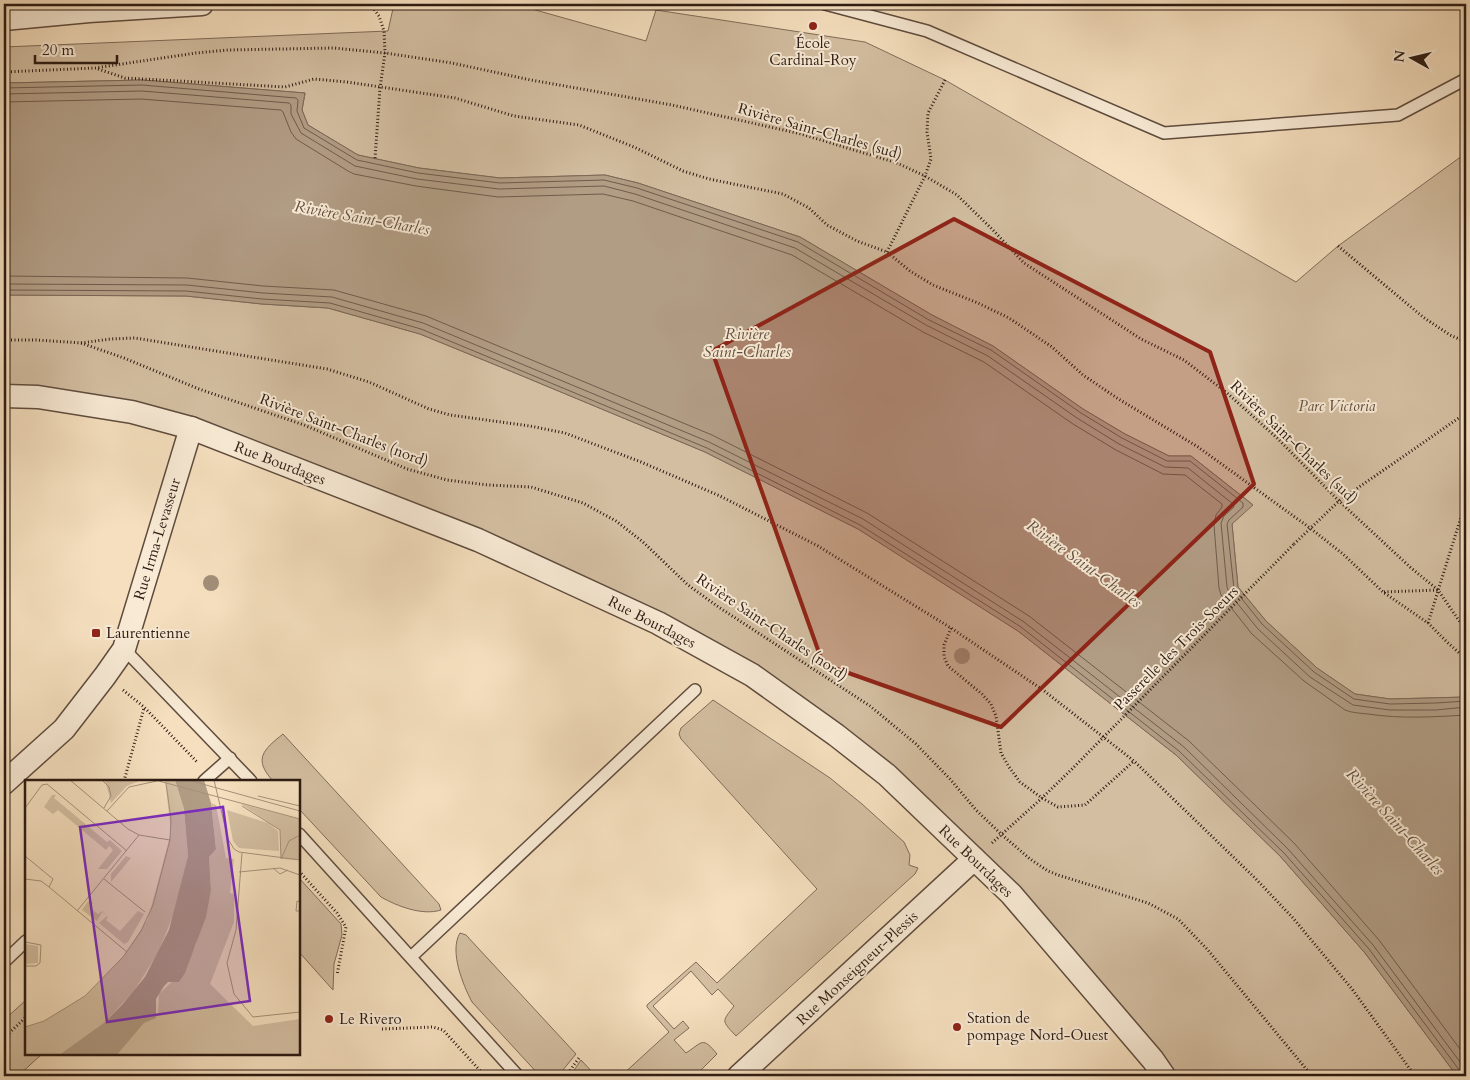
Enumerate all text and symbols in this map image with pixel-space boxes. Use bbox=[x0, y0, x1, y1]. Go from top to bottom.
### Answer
marker: École Cardinal-Roy bbox=[807, 20, 819, 32]
scale bar bbox=[35, 32, 118, 64]
north arrow bbox=[1388, 32, 1438, 82]
place label: École Cardinal-Roy bbox=[769, 33, 857, 70]
text: 20 m bbox=[42, 40, 74, 60]
text: N bbox=[1389, 49, 1410, 64]
street label: Rivière Saint-Charles (sud) bbox=[736, 98, 904, 164]
water label: Rivière Saint-Charles bbox=[293, 195, 432, 241]
water label: Rivière Saint-Charles bbox=[703, 323, 792, 363]
street label: Rivière Saint-Charles (sud) bbox=[1226, 376, 1362, 508]
street label: Rivière Saint-Charles (nord) bbox=[257, 389, 431, 471]
park label: Parc Victoria bbox=[1299, 396, 1376, 416]
street label: Rue Bourdages bbox=[232, 436, 328, 490]
street label: Rue Irma-Levasseur bbox=[129, 475, 185, 602]
water label: Rivière Saint-Charles bbox=[1022, 515, 1146, 614]
street label: Rivière Saint-Charles (nord) bbox=[692, 569, 852, 685]
street label: Passerelle des Trois-Soeurs bbox=[1109, 581, 1243, 715]
street label: Rue Bourdages bbox=[605, 591, 699, 653]
place label: Laurentienne bbox=[106, 623, 190, 643]
marker: Laurentienne bbox=[90, 627, 102, 639]
water label: Rivière Saint-Charles bbox=[1341, 764, 1449, 881]
inset map bbox=[25, 780, 300, 1055]
street label: Rue Bourdages bbox=[934, 820, 1018, 902]
street label: Rue Monseigneur-Plessis bbox=[792, 906, 922, 1030]
place label: Station de pompage Nord-Ouest bbox=[967, 1008, 1109, 1045]
place label: Le Rivero bbox=[339, 1009, 402, 1029]
marker: Le Rivero bbox=[323, 1013, 335, 1025]
marker: Station de pompage Nord-Ouest bbox=[951, 1021, 963, 1033]

